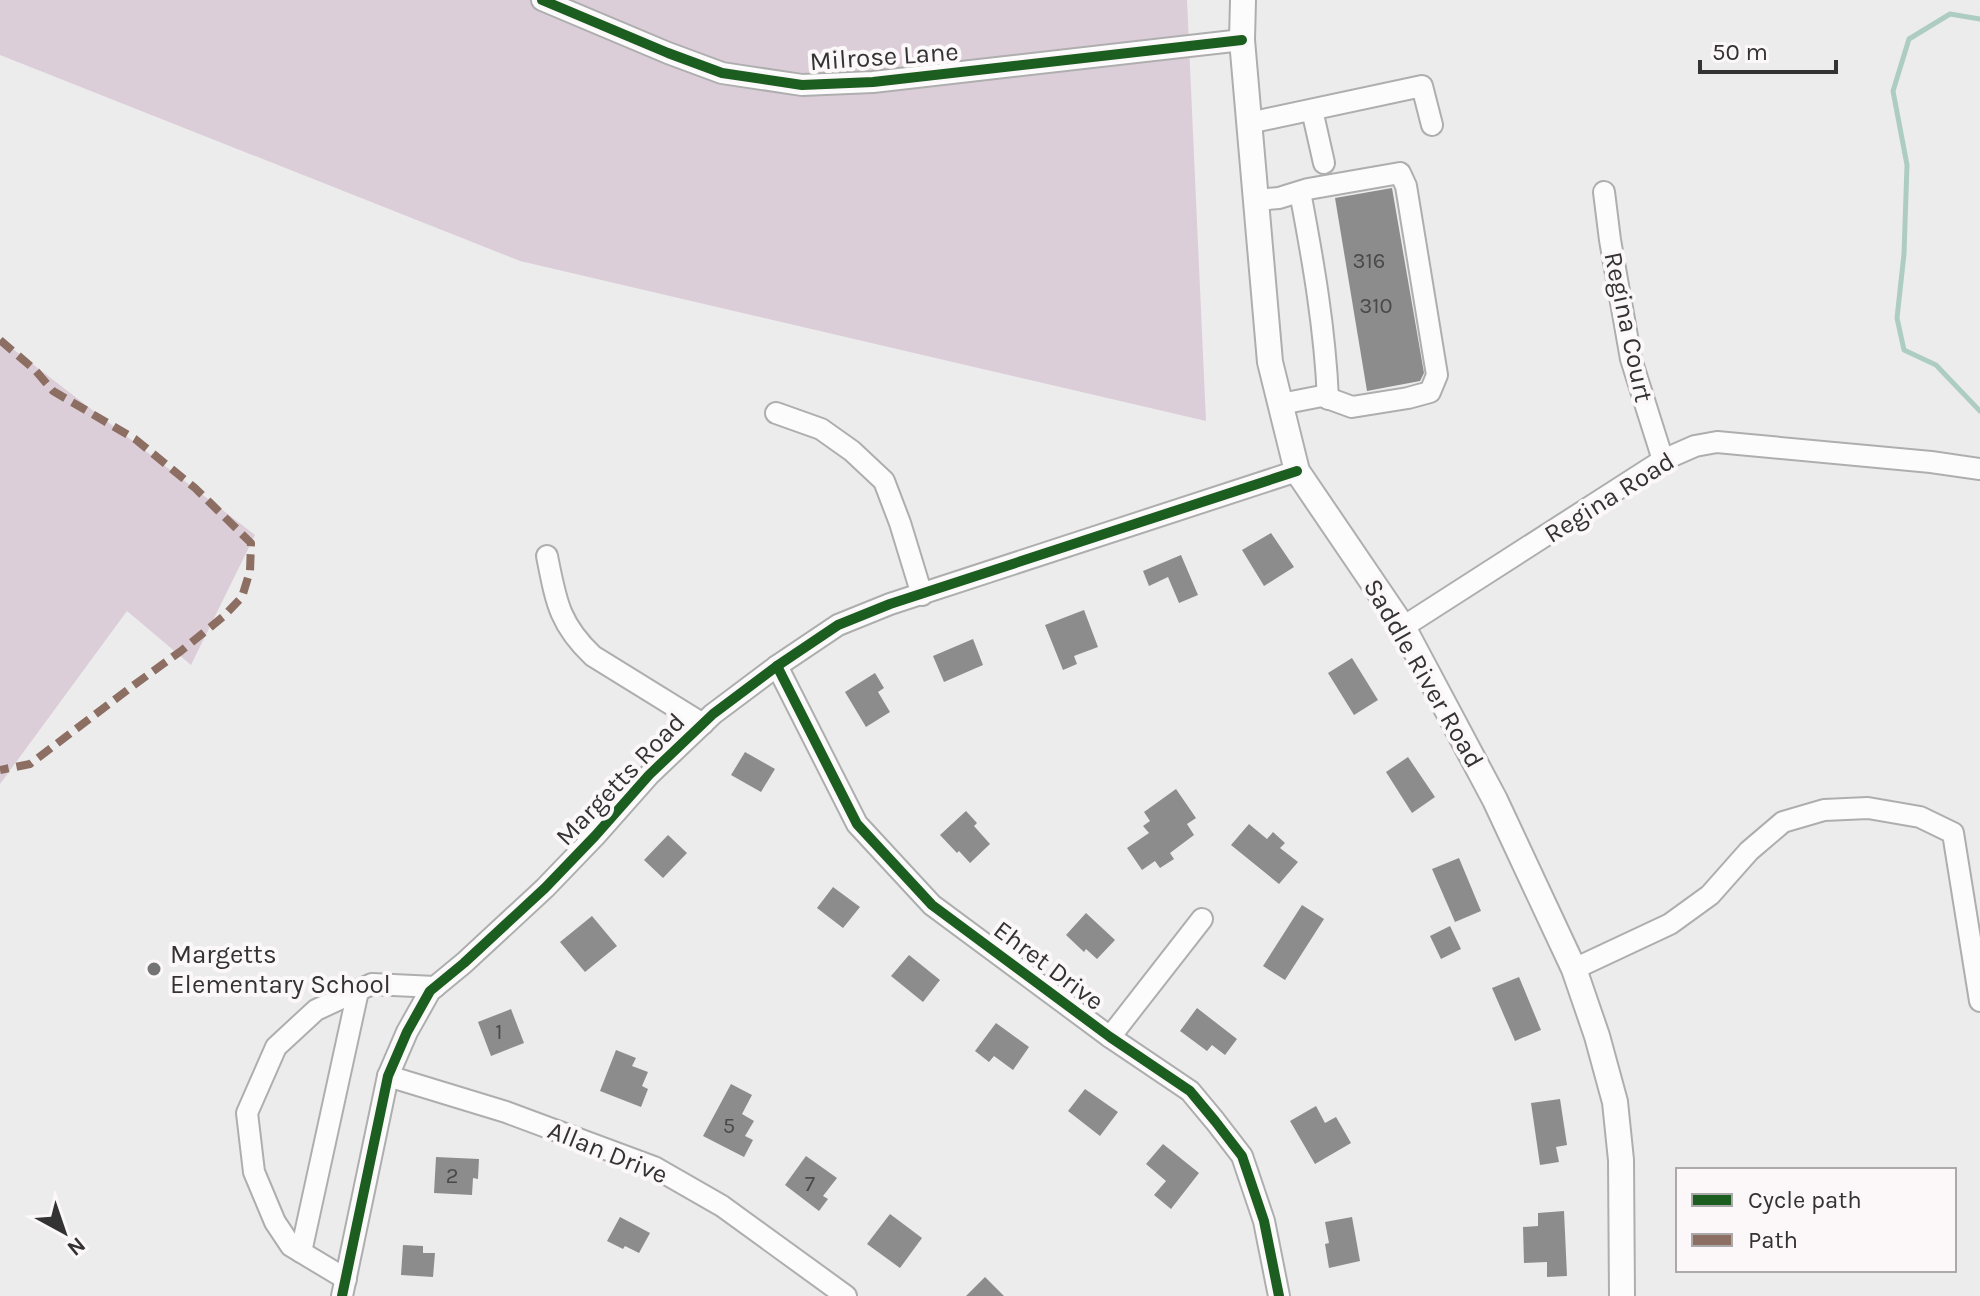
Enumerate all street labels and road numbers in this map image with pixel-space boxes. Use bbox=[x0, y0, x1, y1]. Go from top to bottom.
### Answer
street label: Milrose Lane bbox=[808, 36, 960, 77]
street label: Regina Court bbox=[1597, 249, 1660, 405]
street label: Regina Road bbox=[1538, 445, 1680, 550]
street label: Saddle River Road bbox=[1357, 573, 1490, 773]
street label: Margetts Road bbox=[549, 707, 691, 852]
street label: Ehret Drive bbox=[988, 914, 1110, 1017]
street label: Allan Drive bbox=[543, 1114, 672, 1191]

